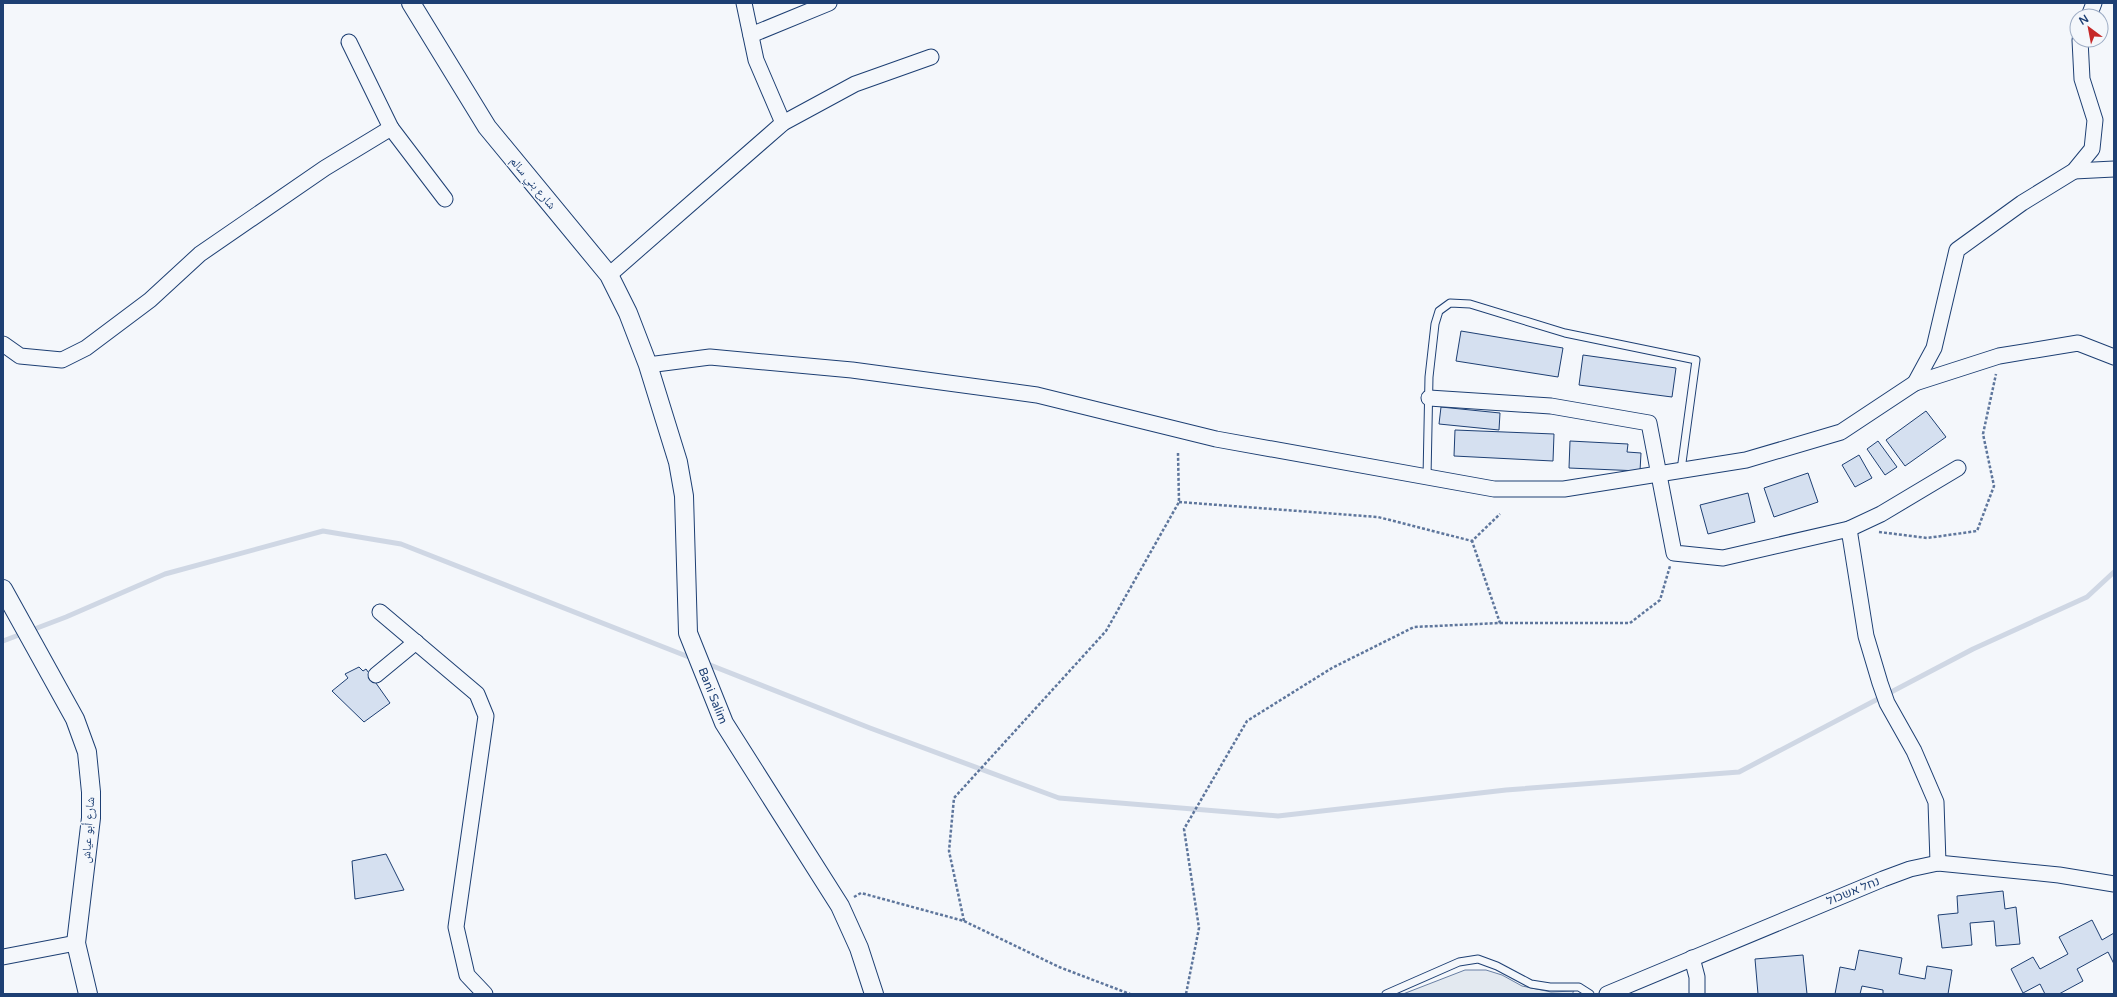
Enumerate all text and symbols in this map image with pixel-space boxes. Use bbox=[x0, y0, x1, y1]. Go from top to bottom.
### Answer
north arrow bbox=[2069, 8, 2109, 48]
text: N bbox=[2077, 12, 2091, 28]
street label: شارع بني سالم bbox=[505, 154, 559, 214]
street label: Bani Salim bbox=[695, 665, 731, 726]
street label: شارع أبو عياش bbox=[79, 796, 98, 864]
street label: נחל אשכול bbox=[1824, 874, 1882, 908]

